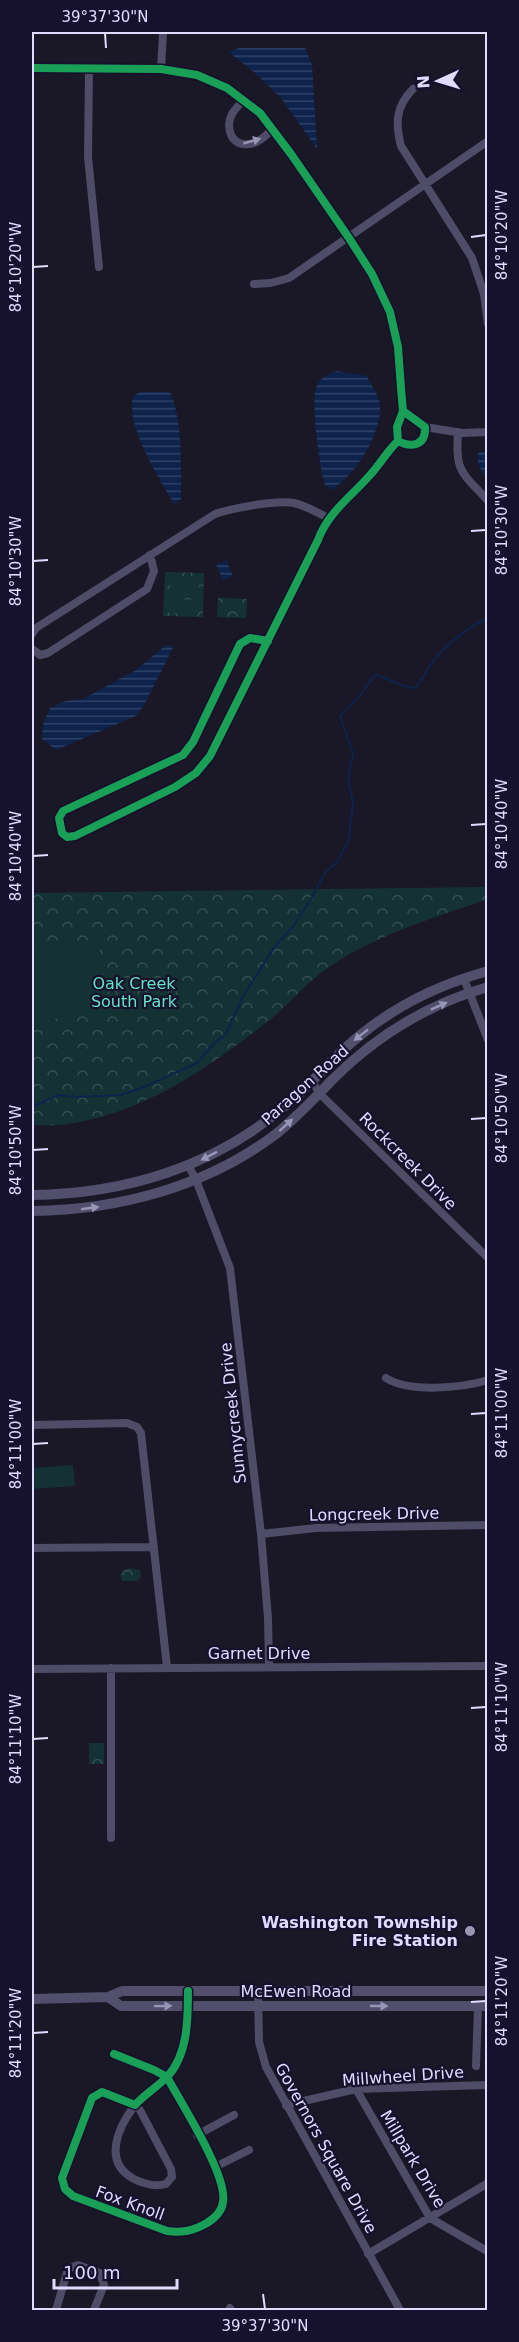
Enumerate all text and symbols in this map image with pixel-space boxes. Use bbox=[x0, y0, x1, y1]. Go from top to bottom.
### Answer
text: 39°37'30"N bbox=[61, 8, 149, 26]
north arrow bbox=[408, 51, 468, 111]
text: N bbox=[414, 75, 433, 89]
one-way arrow bbox=[244, 136, 262, 145]
text: 84°10'20"W bbox=[493, 190, 511, 280]
text: 84°10'20"W bbox=[7, 222, 25, 312]
text: 84°10'30"W bbox=[493, 485, 511, 575]
text: 84°10'30"W bbox=[7, 516, 25, 606]
text: 84°10'40"W bbox=[493, 779, 511, 869]
text: 84°10'40"W bbox=[7, 811, 25, 901]
park label: Oak Creek South Park bbox=[91, 974, 178, 1011]
one-way arrow bbox=[430, 1001, 447, 1010]
one-way arrow bbox=[353, 1028, 369, 1041]
street label: Paragon Road bbox=[258, 1041, 352, 1129]
text: 84°10'50"W bbox=[493, 1073, 511, 1163]
text: 84°10'50"W bbox=[7, 1105, 25, 1195]
street label: Rockcreek Drive bbox=[355, 1108, 461, 1214]
one-way arrow bbox=[278, 1119, 293, 1132]
one-way arrow bbox=[201, 1151, 218, 1160]
one-way arrow bbox=[80, 1203, 99, 1212]
street label: Sunnycreek Drive bbox=[216, 1342, 250, 1484]
text: 84°11'00"W bbox=[493, 1368, 511, 1458]
text: 84°11'00"W bbox=[7, 1399, 25, 1489]
street label: Longcreek Drive bbox=[309, 1503, 439, 1525]
street label: Garnet Drive bbox=[208, 1644, 310, 1663]
text: 84°11'10"W bbox=[493, 1662, 511, 1752]
text: 84°11'10"W bbox=[7, 1694, 25, 1784]
place label: Washington Township Fire Station bbox=[261, 1913, 458, 1950]
marker: Washington Township Fire Station bbox=[463, 1924, 477, 1938]
text: 84°11'20"W bbox=[493, 1956, 511, 2046]
street label: McEwen Road bbox=[240, 1982, 352, 2001]
text: 84°11'20"W bbox=[7, 1988, 25, 2078]
one-way arrow bbox=[154, 2001, 173, 2010]
one-way arrow bbox=[370, 2001, 389, 2011]
street label: Governors Square Drive bbox=[271, 2060, 381, 2236]
street label: Millwheel Drive bbox=[341, 2062, 465, 2090]
street label: Millpark Drive bbox=[376, 2107, 450, 2211]
street label: Fox Knoll bbox=[93, 2182, 167, 2224]
scale bar bbox=[54, 2252, 177, 2290]
text: 100 m bbox=[63, 2262, 121, 2283]
text: 39°37'30"N bbox=[221, 2317, 309, 2335]

